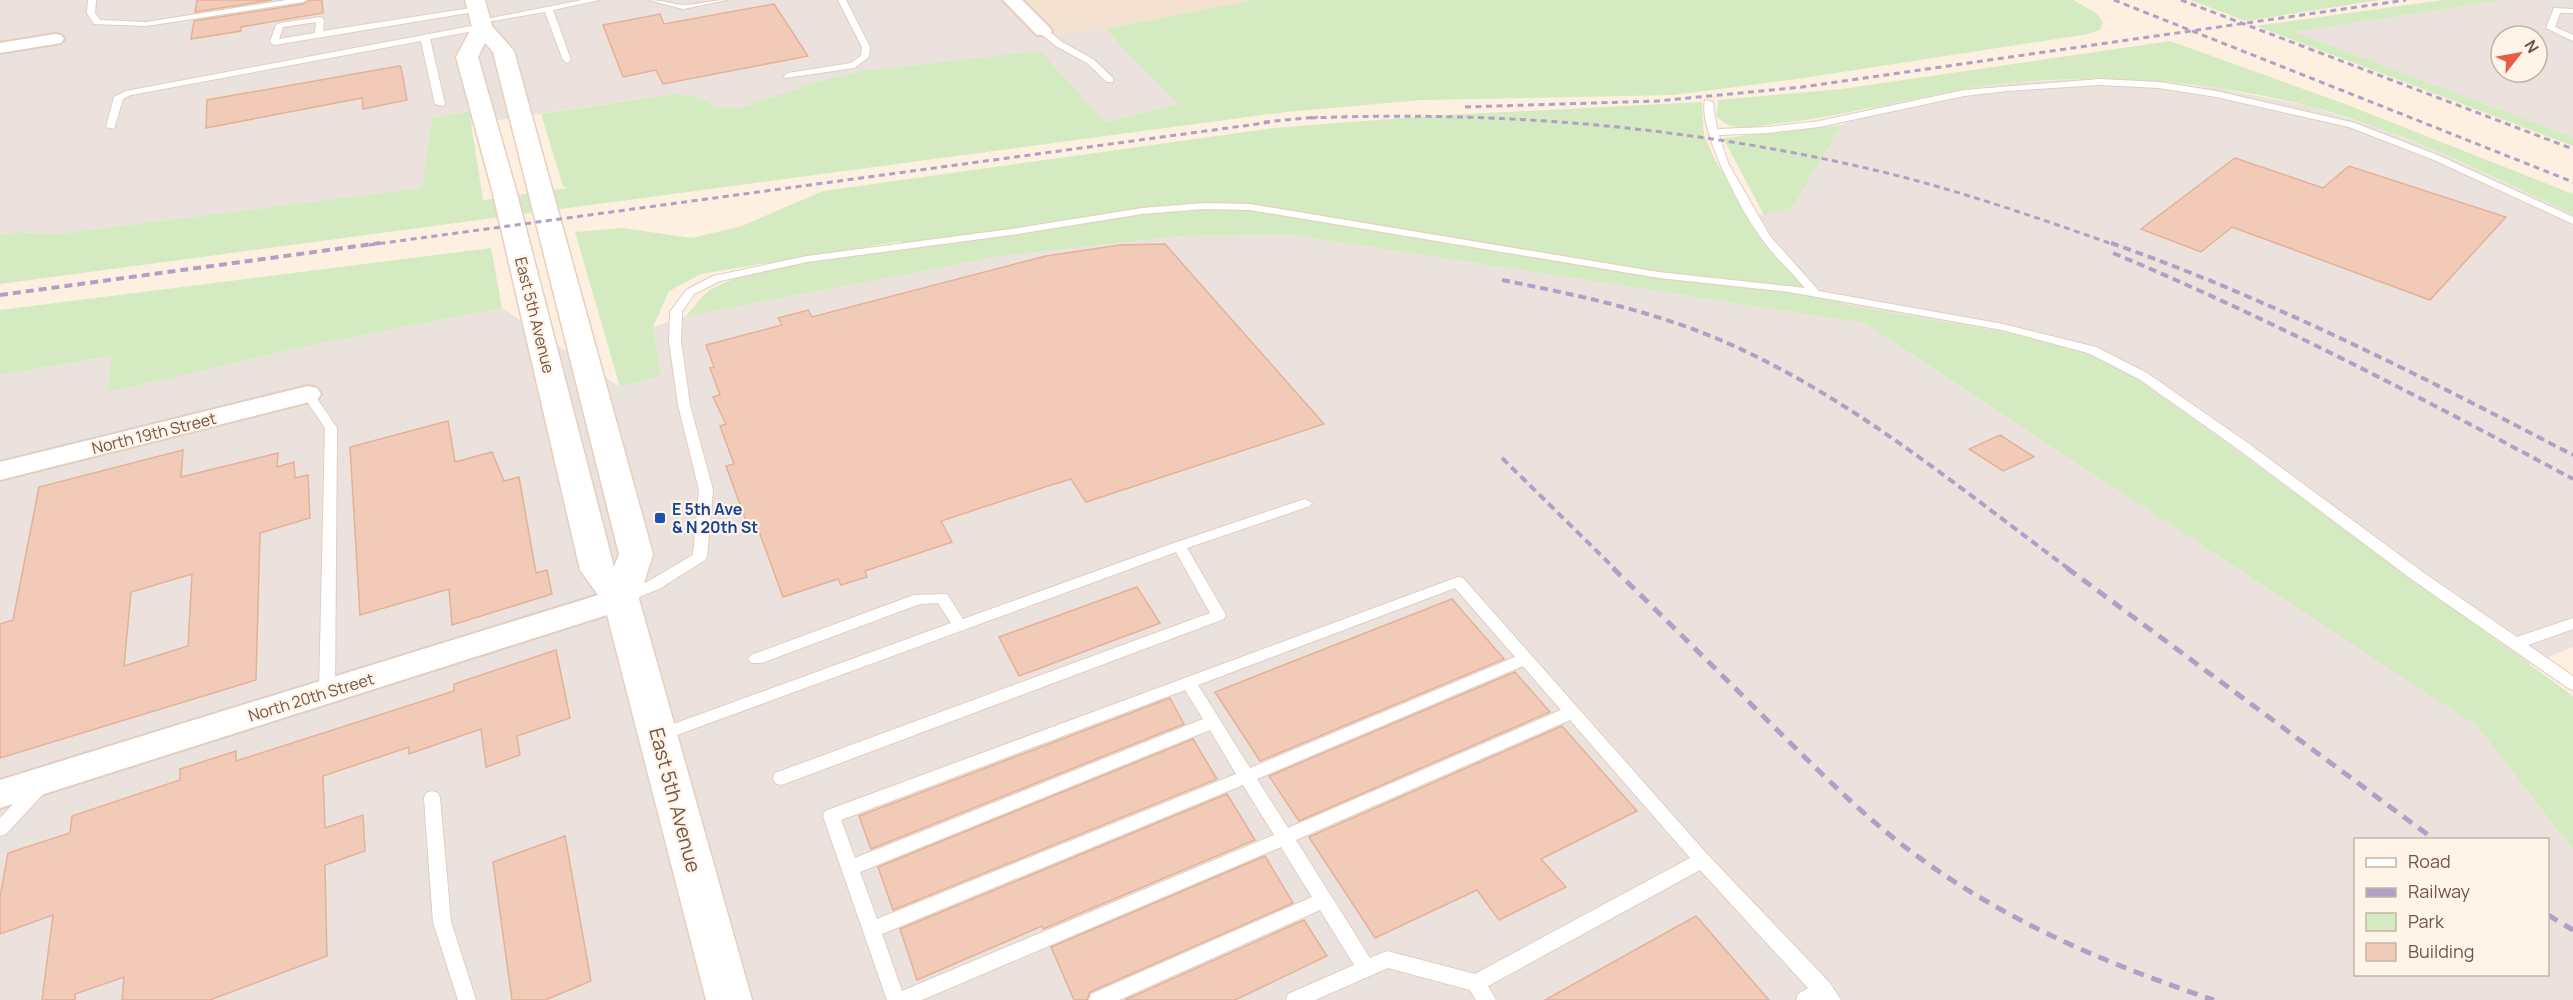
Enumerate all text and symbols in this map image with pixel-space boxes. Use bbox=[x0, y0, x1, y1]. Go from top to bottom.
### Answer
north arrow bbox=[2489, 24, 2549, 84]
text: N bbox=[2519, 36, 2544, 57]
street label: East 5th Avenue bbox=[510, 255, 560, 375]
street label: North 19th Street bbox=[89, 407, 219, 459]
place label: E 5th Ave & N 20th St bbox=[672, 498, 758, 538]
marker: E 5th Ave & N 20th St bbox=[653, 511, 667, 525]
street label: North 20th Street bbox=[245, 667, 377, 727]
street label: East 5th Avenue bbox=[643, 724, 708, 875]
legend bbox=[2354, 838, 2549, 976]
text: Road bbox=[2408, 849, 2451, 873]
text: Railway bbox=[2408, 879, 2470, 903]
text: Park bbox=[2408, 909, 2445, 933]
text: Building bbox=[2408, 939, 2474, 963]

